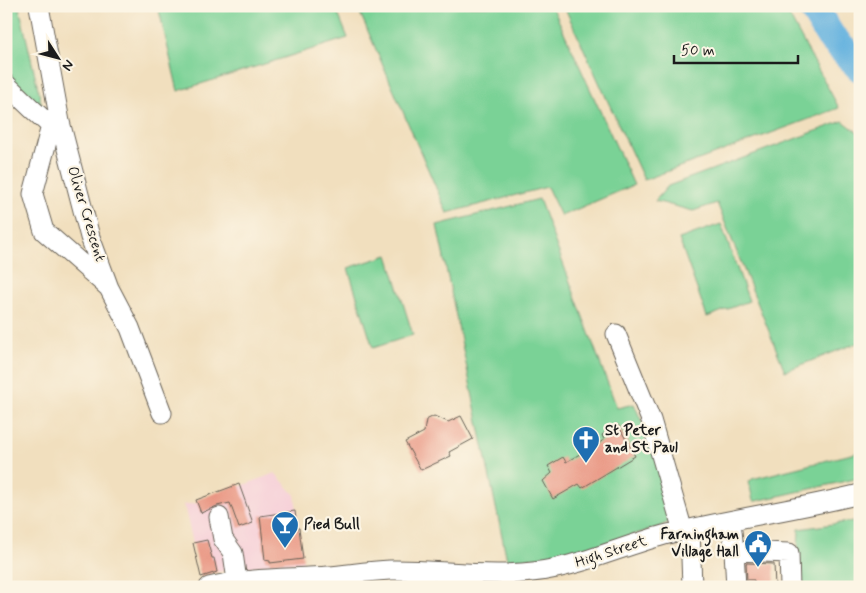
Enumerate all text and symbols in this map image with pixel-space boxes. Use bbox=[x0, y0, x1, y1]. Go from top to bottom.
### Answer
north arrow bbox=[32, 32, 82, 82]
scale bar bbox=[674, 32, 797, 64]
text: 50 m bbox=[681, 41, 715, 61]
text: N bbox=[58, 56, 78, 74]
street label: Oliver Crescent bbox=[62, 164, 110, 264]
place label: St Peter and St Paul bbox=[605, 421, 678, 458]
church icon: St Peter and St Paul bbox=[571, 425, 601, 464]
bar icon: Pied Bull bbox=[270, 510, 300, 549]
place label: Pied Bull bbox=[304, 515, 360, 535]
place label: Farningham Village Hall bbox=[661, 525, 739, 563]
public building icon: Farningham Village Hall bbox=[743, 529, 773, 568]
street label: High Street bbox=[573, 531, 650, 574]

